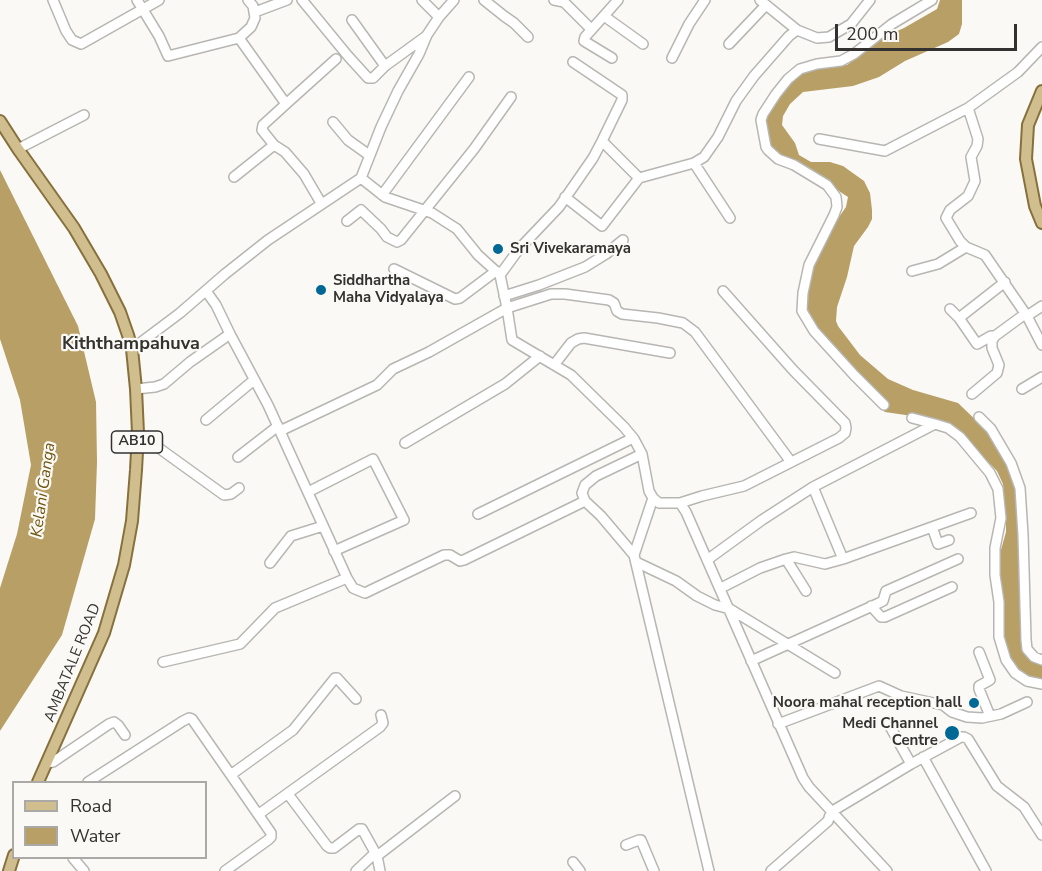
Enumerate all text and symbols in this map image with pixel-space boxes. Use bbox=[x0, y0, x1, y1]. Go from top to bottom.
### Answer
scale bar bbox=[838, 12, 1020, 50]
text: 200 m bbox=[846, 22, 898, 46]
place label: Sri Vivekaramaya bbox=[510, 240, 631, 258]
marker: Sri Vivekaramaya bbox=[491, 242, 505, 256]
place label: Siddhartha Maha Vidyalaya bbox=[333, 272, 444, 307]
marker: Siddhartha Maha Vidyalaya bbox=[314, 283, 328, 297]
district label: Kiththampahuva bbox=[62, 334, 200, 356]
road number: AB10 bbox=[112, 431, 162, 453]
water label: Kelani Ganga bbox=[28, 441, 60, 539]
street label: AMBATALE ROAD bbox=[41, 601, 105, 725]
place label: Noora mahal reception hall bbox=[773, 694, 962, 712]
marker: Noora mahal reception hall bbox=[967, 696, 981, 710]
place label: Medi Channel Centre bbox=[842, 715, 938, 750]
marker: Medi Channel Centre bbox=[943, 724, 961, 742]
legend bbox=[12, 781, 207, 859]
text: Road bbox=[70, 794, 112, 818]
text: Water bbox=[70, 824, 121, 848]

